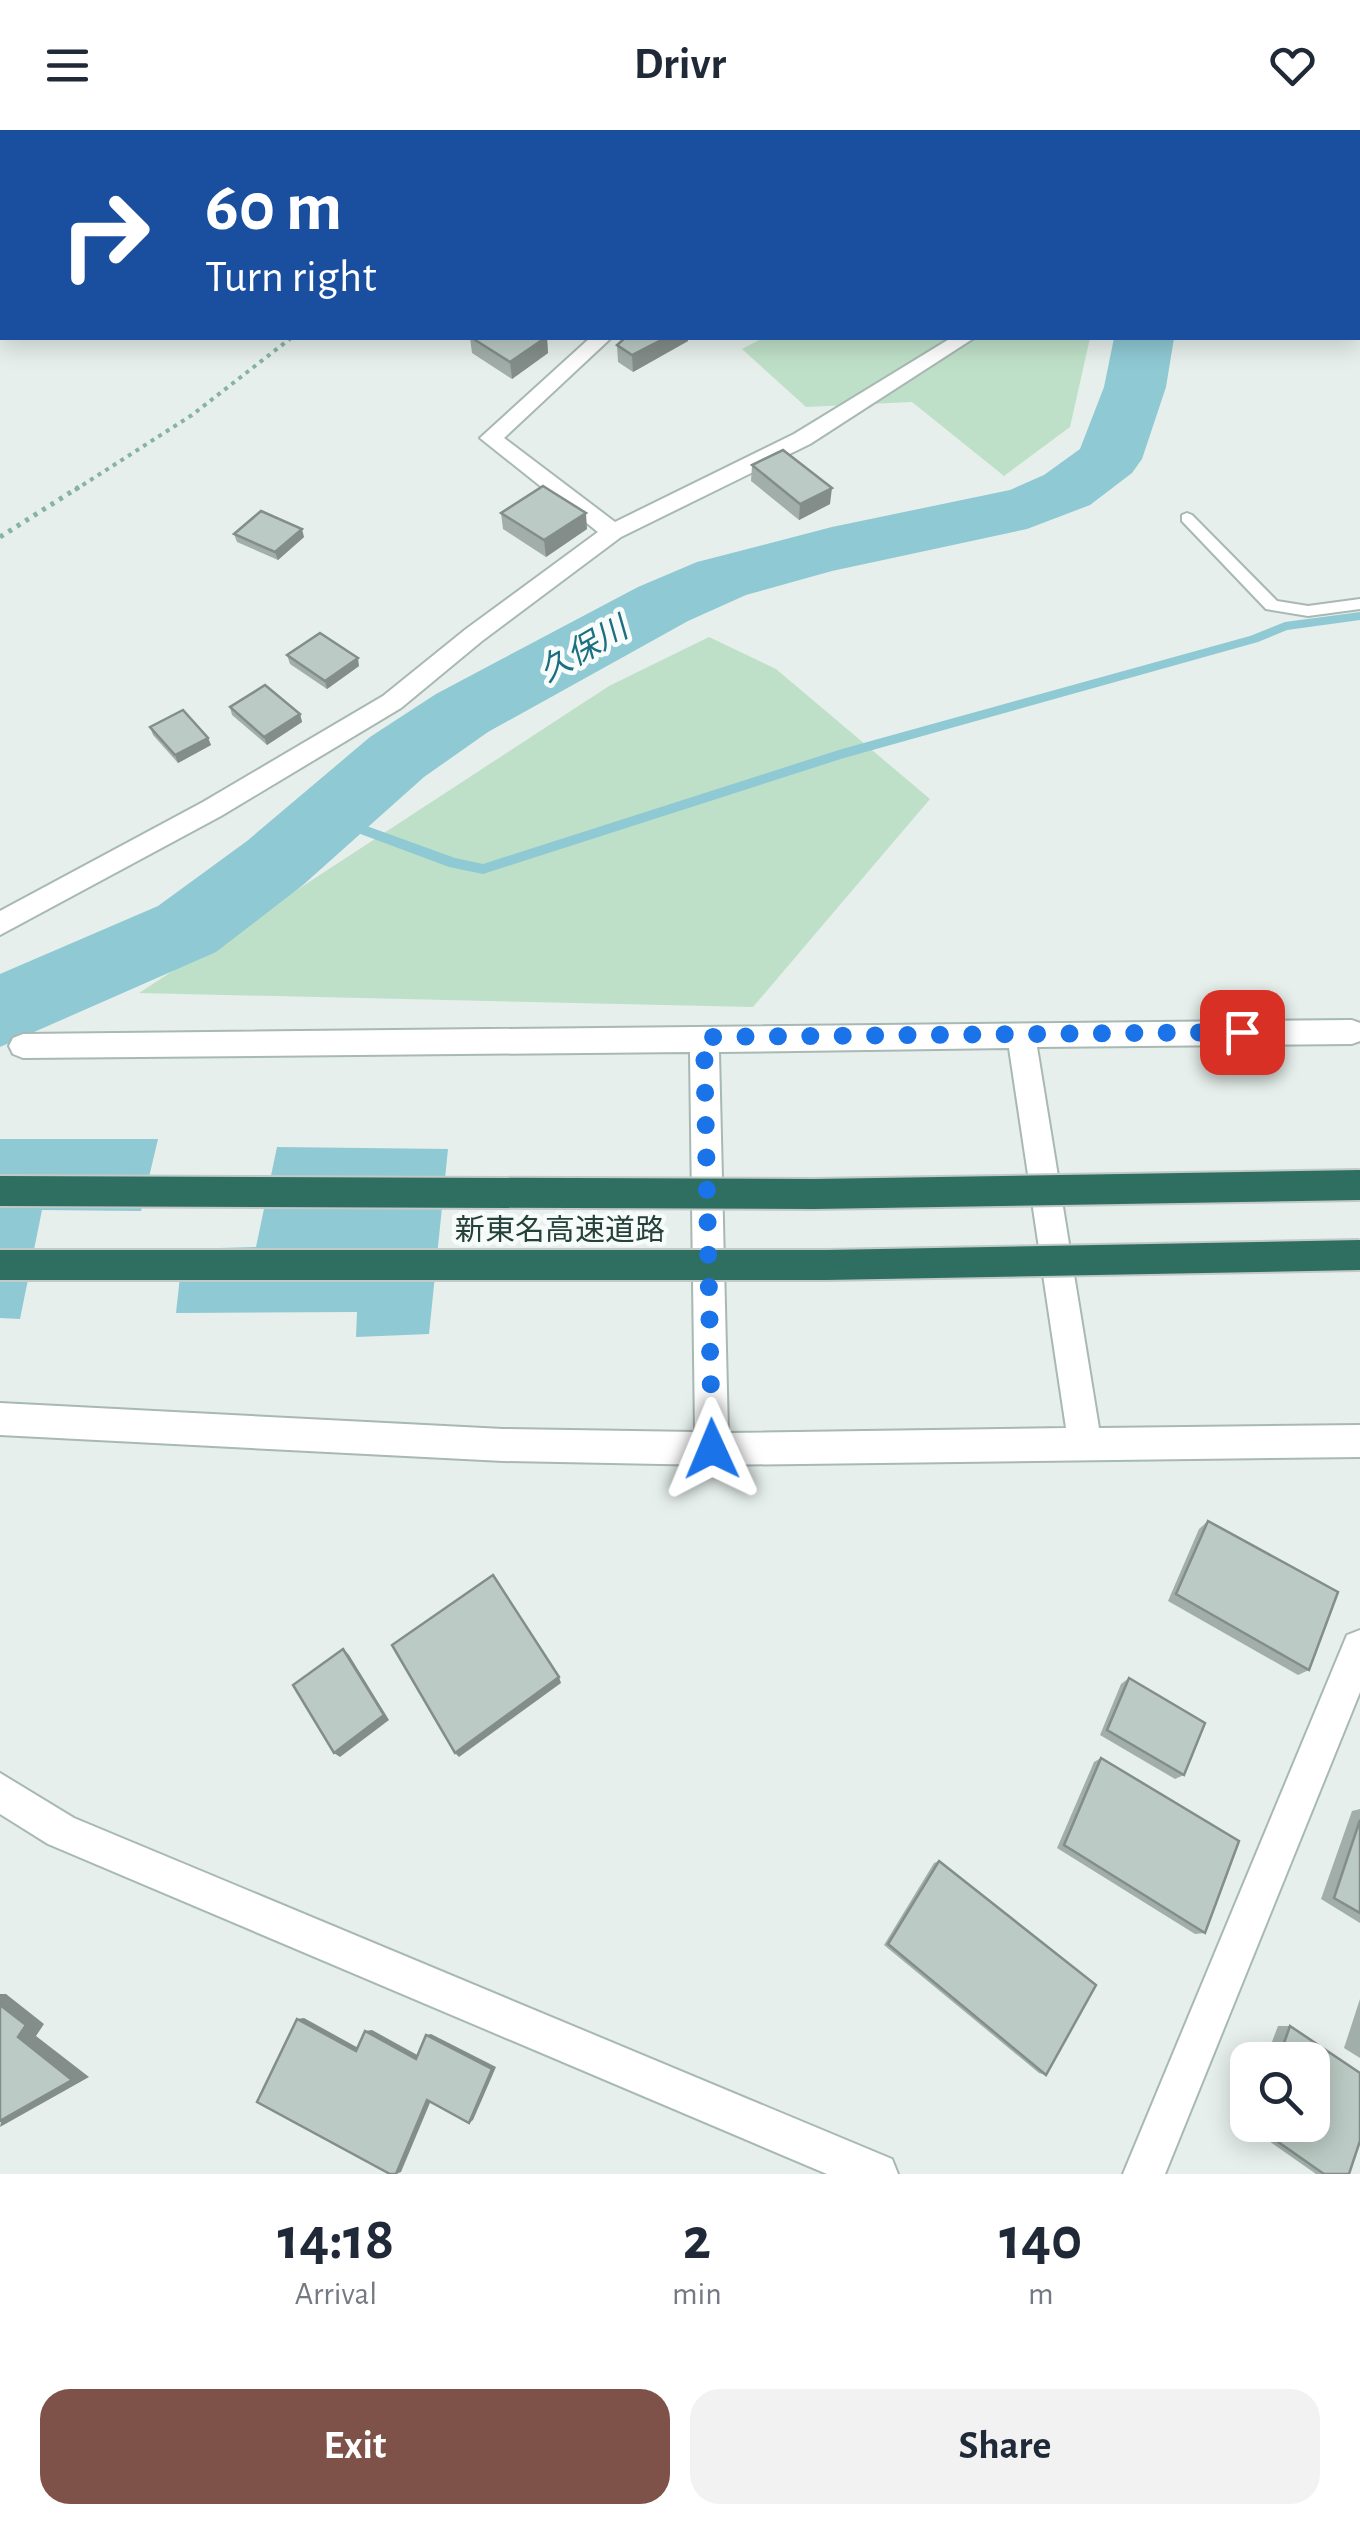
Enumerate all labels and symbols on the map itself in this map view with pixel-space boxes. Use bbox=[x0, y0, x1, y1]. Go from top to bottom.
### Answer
water label: 久保川 bbox=[533, 610, 636, 688]
pin bbox=[1200, 990, 1285, 1075]
street label: 新東名高速道路 bbox=[455, 1214, 665, 1246]
position arrow bbox=[660, 1397, 764, 1501]

